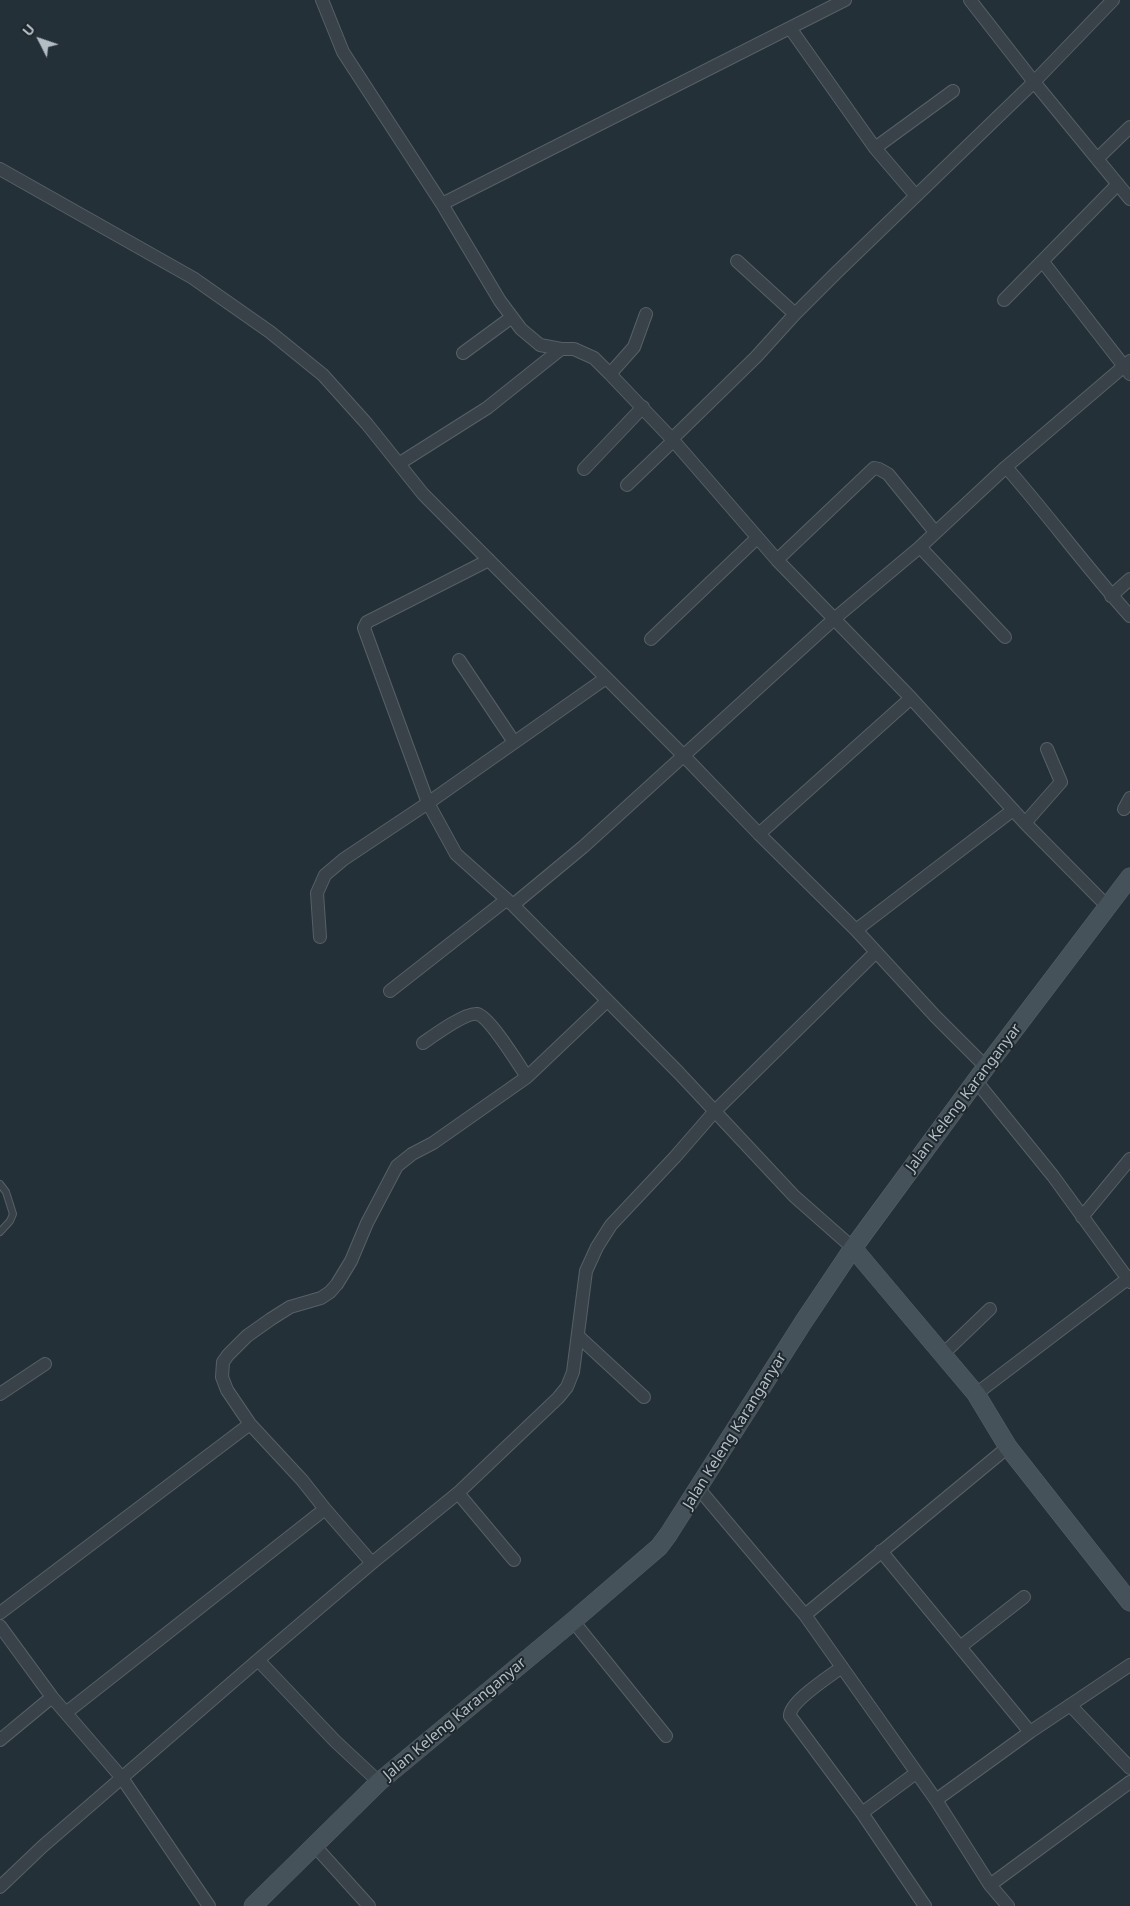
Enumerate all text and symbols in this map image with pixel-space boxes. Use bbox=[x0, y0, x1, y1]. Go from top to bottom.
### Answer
north arrow bbox=[15, 15, 65, 65]
text: U bbox=[18, 20, 39, 40]
street label: Jalan Keleng Karanganyar bbox=[902, 1020, 1026, 1176]
street label: Jalan Keleng Karanganyar bbox=[679, 1350, 791, 1512]
street label: Jalan Keleng Karanganyar bbox=[380, 1654, 530, 1784]

